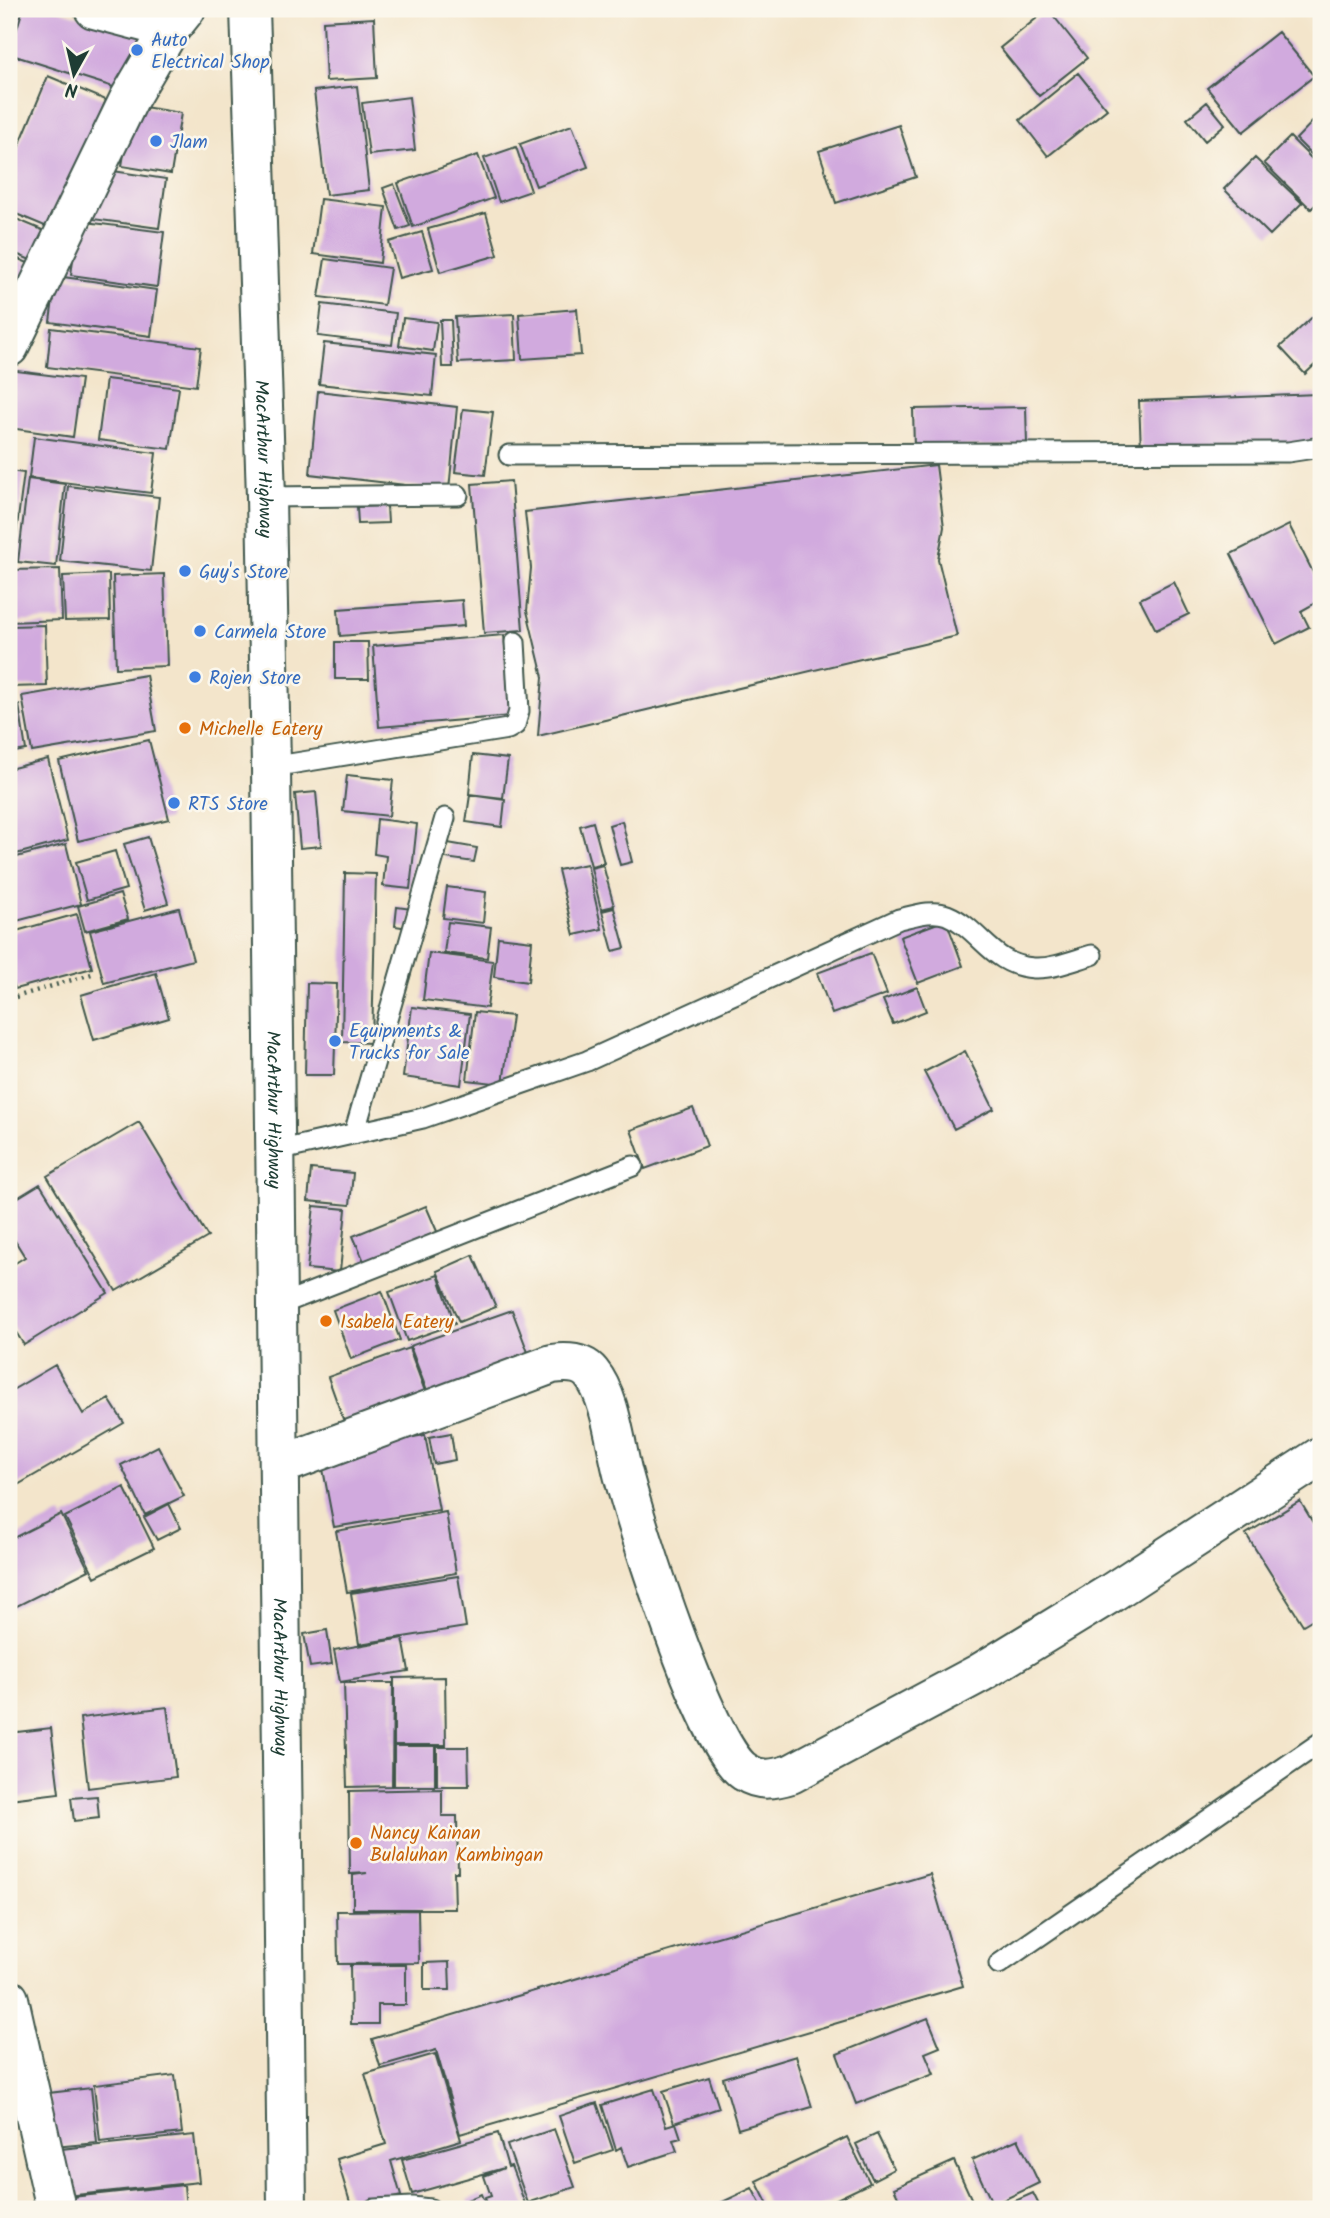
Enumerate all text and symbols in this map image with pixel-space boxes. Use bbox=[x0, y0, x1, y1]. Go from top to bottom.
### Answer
place label: Auto Electrical Shop bbox=[151, 26, 270, 78]
north arrow bbox=[38, 38, 108, 108]
marker: Auto Electrical Shop bbox=[129, 42, 145, 58]
text: N bbox=[64, 73, 80, 105]
place label: Jlam bbox=[170, 128, 208, 158]
marker: Jlam bbox=[148, 133, 164, 149]
street label: MacArthur Highway bbox=[245, 379, 280, 539]
place label: Guy's Store bbox=[199, 558, 288, 588]
marker: Guy's Store bbox=[177, 563, 193, 579]
place label: Carmela Store bbox=[214, 618, 327, 648]
marker: Carmela Store bbox=[192, 623, 208, 639]
place label: Rojen Store bbox=[209, 664, 301, 694]
marker: Rojen Store bbox=[187, 669, 203, 685]
place label: Michelle Eatery bbox=[199, 715, 323, 745]
marker: Michelle Eatery bbox=[177, 720, 193, 736]
place label: RTS Store bbox=[188, 790, 268, 820]
marker: RTS Store bbox=[166, 795, 182, 811]
place label: Equipments & Trucks for Sale bbox=[349, 1017, 470, 1069]
street label: MacArthur Highway bbox=[257, 1031, 289, 1190]
marker: Equipments & Trucks for Sale bbox=[327, 1033, 343, 1049]
place label: Isabela Eatery bbox=[340, 1308, 455, 1338]
marker: Isabela Eatery bbox=[318, 1313, 334, 1329]
street label: MacArthur Highway bbox=[263, 1598, 295, 1757]
place label: Nancy Kainan Bulaluhan Kambingan bbox=[370, 1819, 543, 1871]
marker: Nancy Kainan Bulaluhan Kambingan bbox=[348, 1835, 364, 1851]

